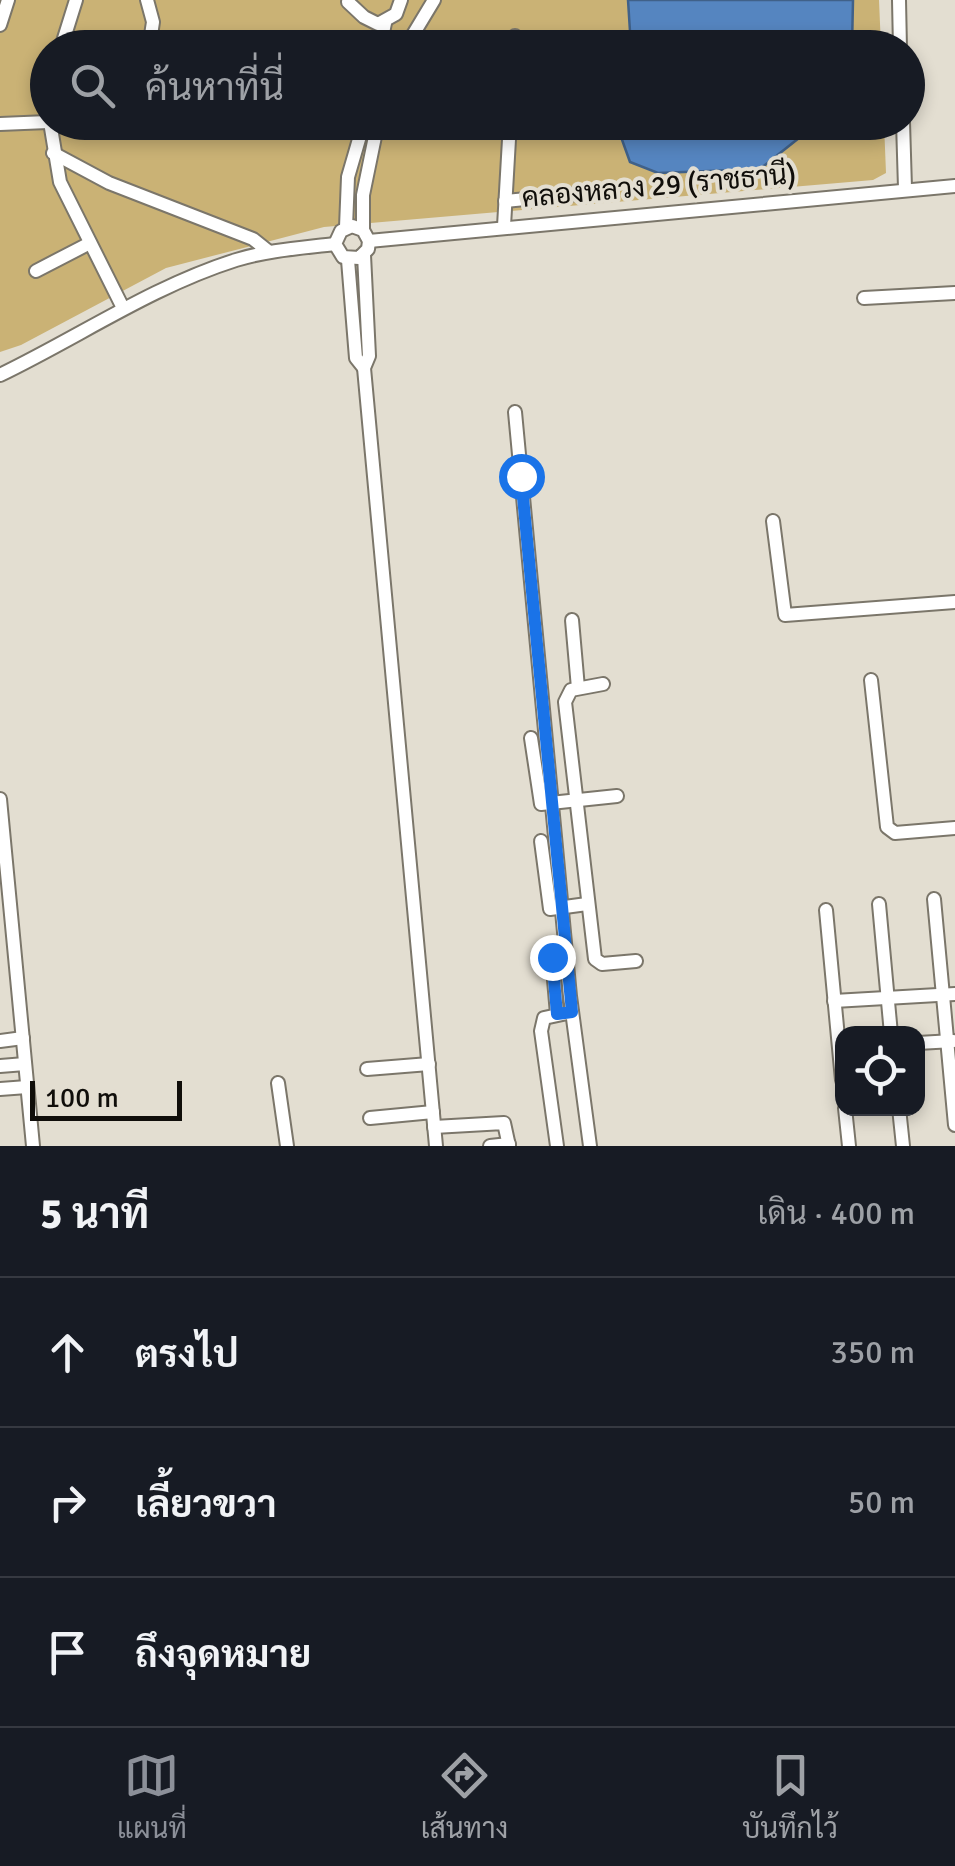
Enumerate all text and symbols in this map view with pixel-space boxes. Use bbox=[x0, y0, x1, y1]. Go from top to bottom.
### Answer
search box bbox=[30, 30, 925, 140]
icon: search bbox=[65, 58, 120, 113]
text: ค้นหาที่นี่ bbox=[145, 64, 284, 111]
street label: คลองหลวง 29 (ราชธานี) bbox=[520, 155, 798, 215]
route start bbox=[499, 454, 545, 500]
route end bbox=[530, 935, 576, 981]
map controls bbox=[835, 1026, 925, 1116]
button: locate bbox=[835, 1026, 925, 1116]
scale bar bbox=[30, 1076, 182, 1120]
text: 100 m bbox=[45, 1081, 119, 1115]
text: 5 นาที bbox=[40, 1189, 149, 1240]
text: เดิน · 400 m bbox=[758, 1194, 915, 1233]
icon: ahead bbox=[40, 1325, 95, 1380]
text: ตรงไป bbox=[135, 1331, 239, 1378]
text: 350 m bbox=[831, 1333, 915, 1372]
icon: right bbox=[40, 1475, 95, 1530]
text: เลี้ยวขวา bbox=[135, 1481, 277, 1528]
text: 50 m bbox=[848, 1483, 915, 1522]
icon: arrive bbox=[40, 1625, 95, 1680]
text: ถึงจุดหมาย bbox=[135, 1631, 311, 1678]
tab: แผนที่ bbox=[117, 1748, 187, 1846]
tab: เส้นทาง bbox=[421, 1748, 508, 1846]
tab: บันทึกไว้ bbox=[742, 1748, 838, 1846]

